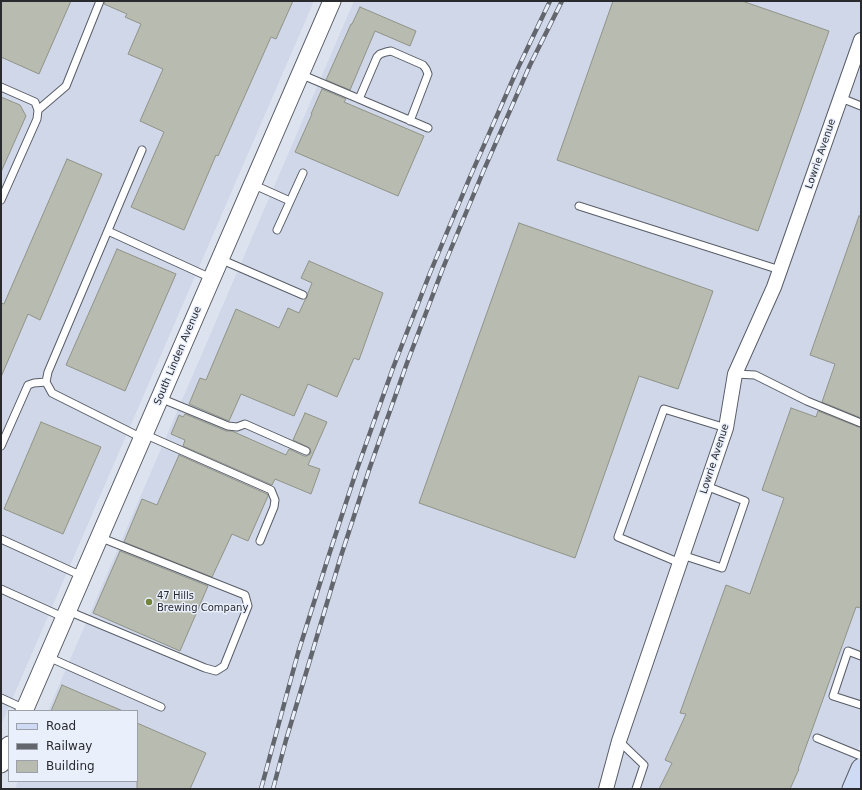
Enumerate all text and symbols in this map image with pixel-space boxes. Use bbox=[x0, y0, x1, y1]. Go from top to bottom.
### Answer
street label: Lowrie Avenue bbox=[803, 118, 839, 190]
street label: South Linden Avenue bbox=[152, 305, 204, 407]
street label: Lowrie Avenue bbox=[698, 422, 732, 496]
place label: 47 Hills Brewing Company bbox=[157, 590, 248, 614]
marker: 47 Hills Brewing Company bbox=[144, 597, 154, 607]
legend bbox=[8, 710, 138, 782]
text: Road bbox=[46, 719, 76, 733]
text: Railway bbox=[46, 739, 92, 753]
text: Building bbox=[46, 759, 95, 773]

